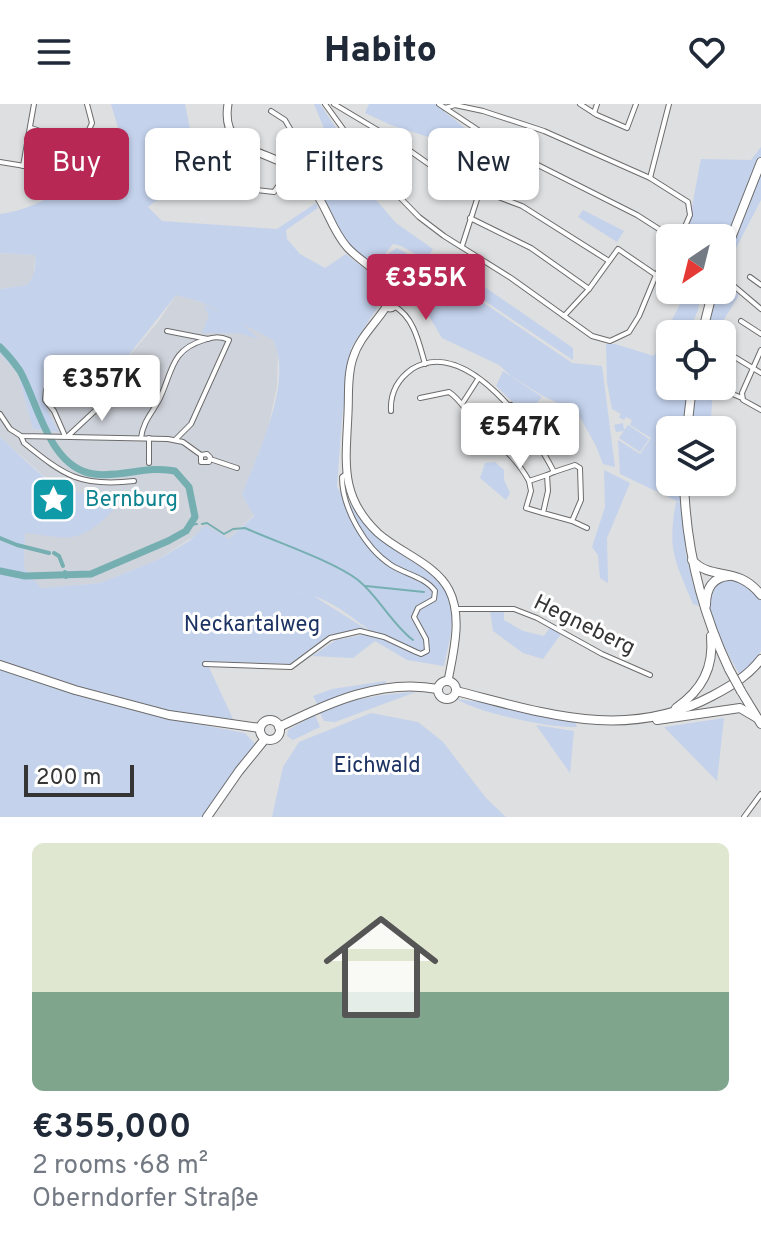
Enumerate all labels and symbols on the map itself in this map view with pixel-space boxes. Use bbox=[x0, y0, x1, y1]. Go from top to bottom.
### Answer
north arrow bbox=[656, 224, 736, 304]
pin: €355K bbox=[370, 254, 482, 322]
pin: €357K bbox=[46, 355, 158, 423]
pin: €547K bbox=[464, 403, 576, 471]
place icon: Bernburg bbox=[30, 476, 78, 524]
place label: Bernburg bbox=[85, 487, 178, 514]
street label: Hegneberg bbox=[529, 590, 639, 662]
park label: Neckartalweg bbox=[184, 612, 320, 639]
park label: Eichwald bbox=[333, 753, 421, 780]
scale bar bbox=[24, 761, 134, 797]

